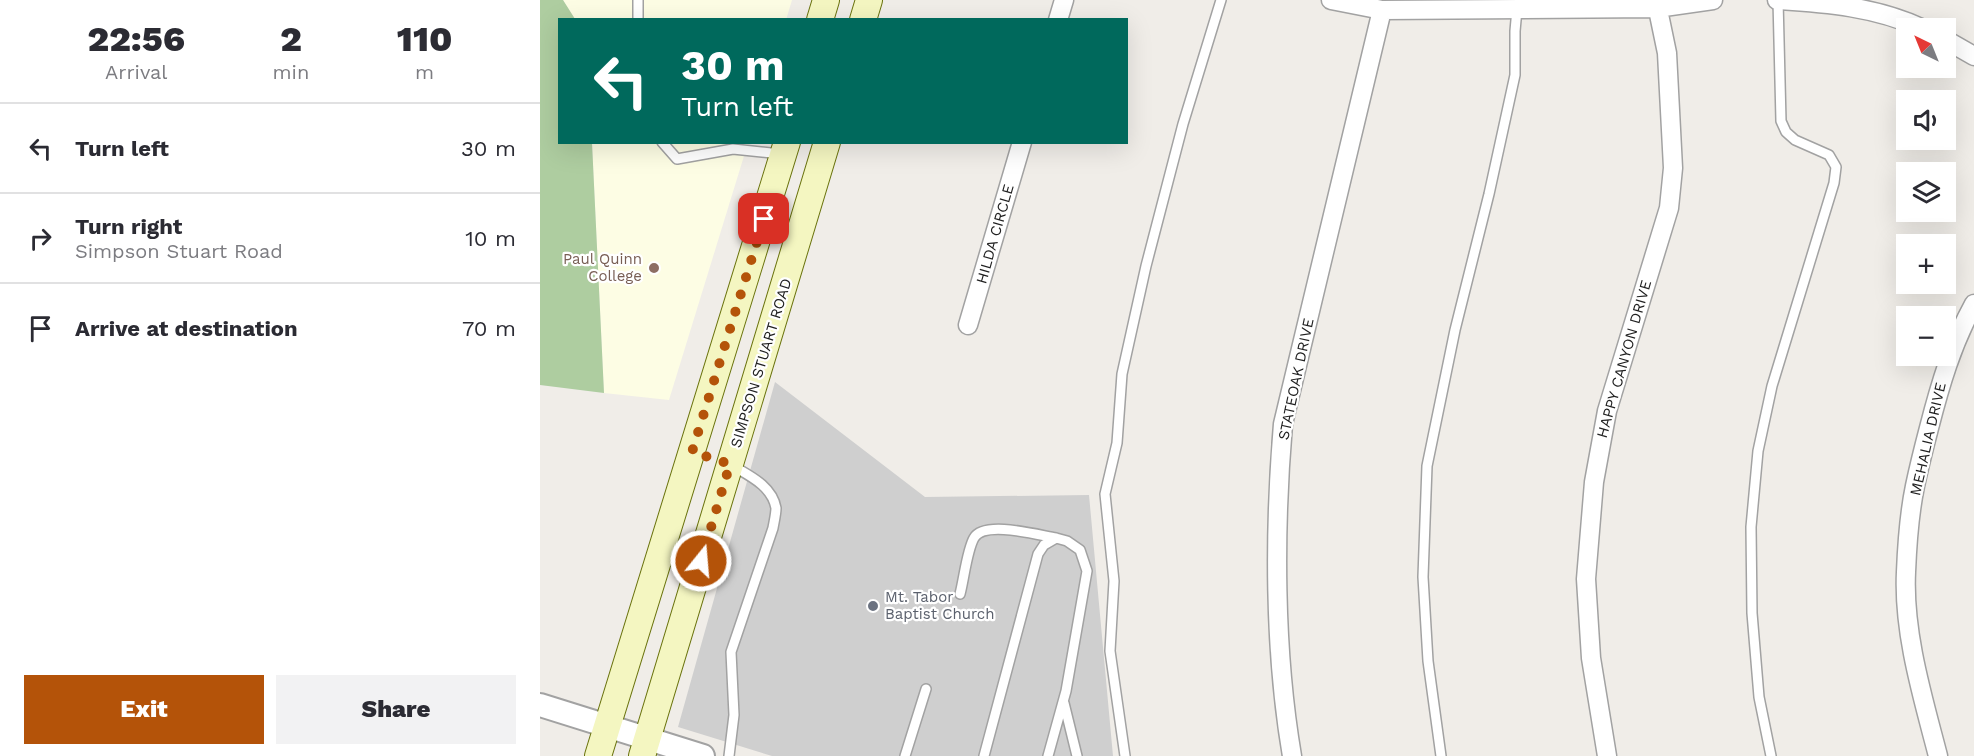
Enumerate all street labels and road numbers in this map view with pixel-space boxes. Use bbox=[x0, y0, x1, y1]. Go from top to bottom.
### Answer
street label: HILDA CIRCLE bbox=[972, 182, 1018, 286]
street label: SIMPSON STUART ROAD bbox=[727, 276, 795, 450]
street label: HAPPY CANYON DRIVE bbox=[1593, 278, 1655, 440]
street label: STATEOAK DRIVE bbox=[1274, 317, 1318, 441]
street label: MEHALIA DRIVE bbox=[1906, 381, 1950, 497]

